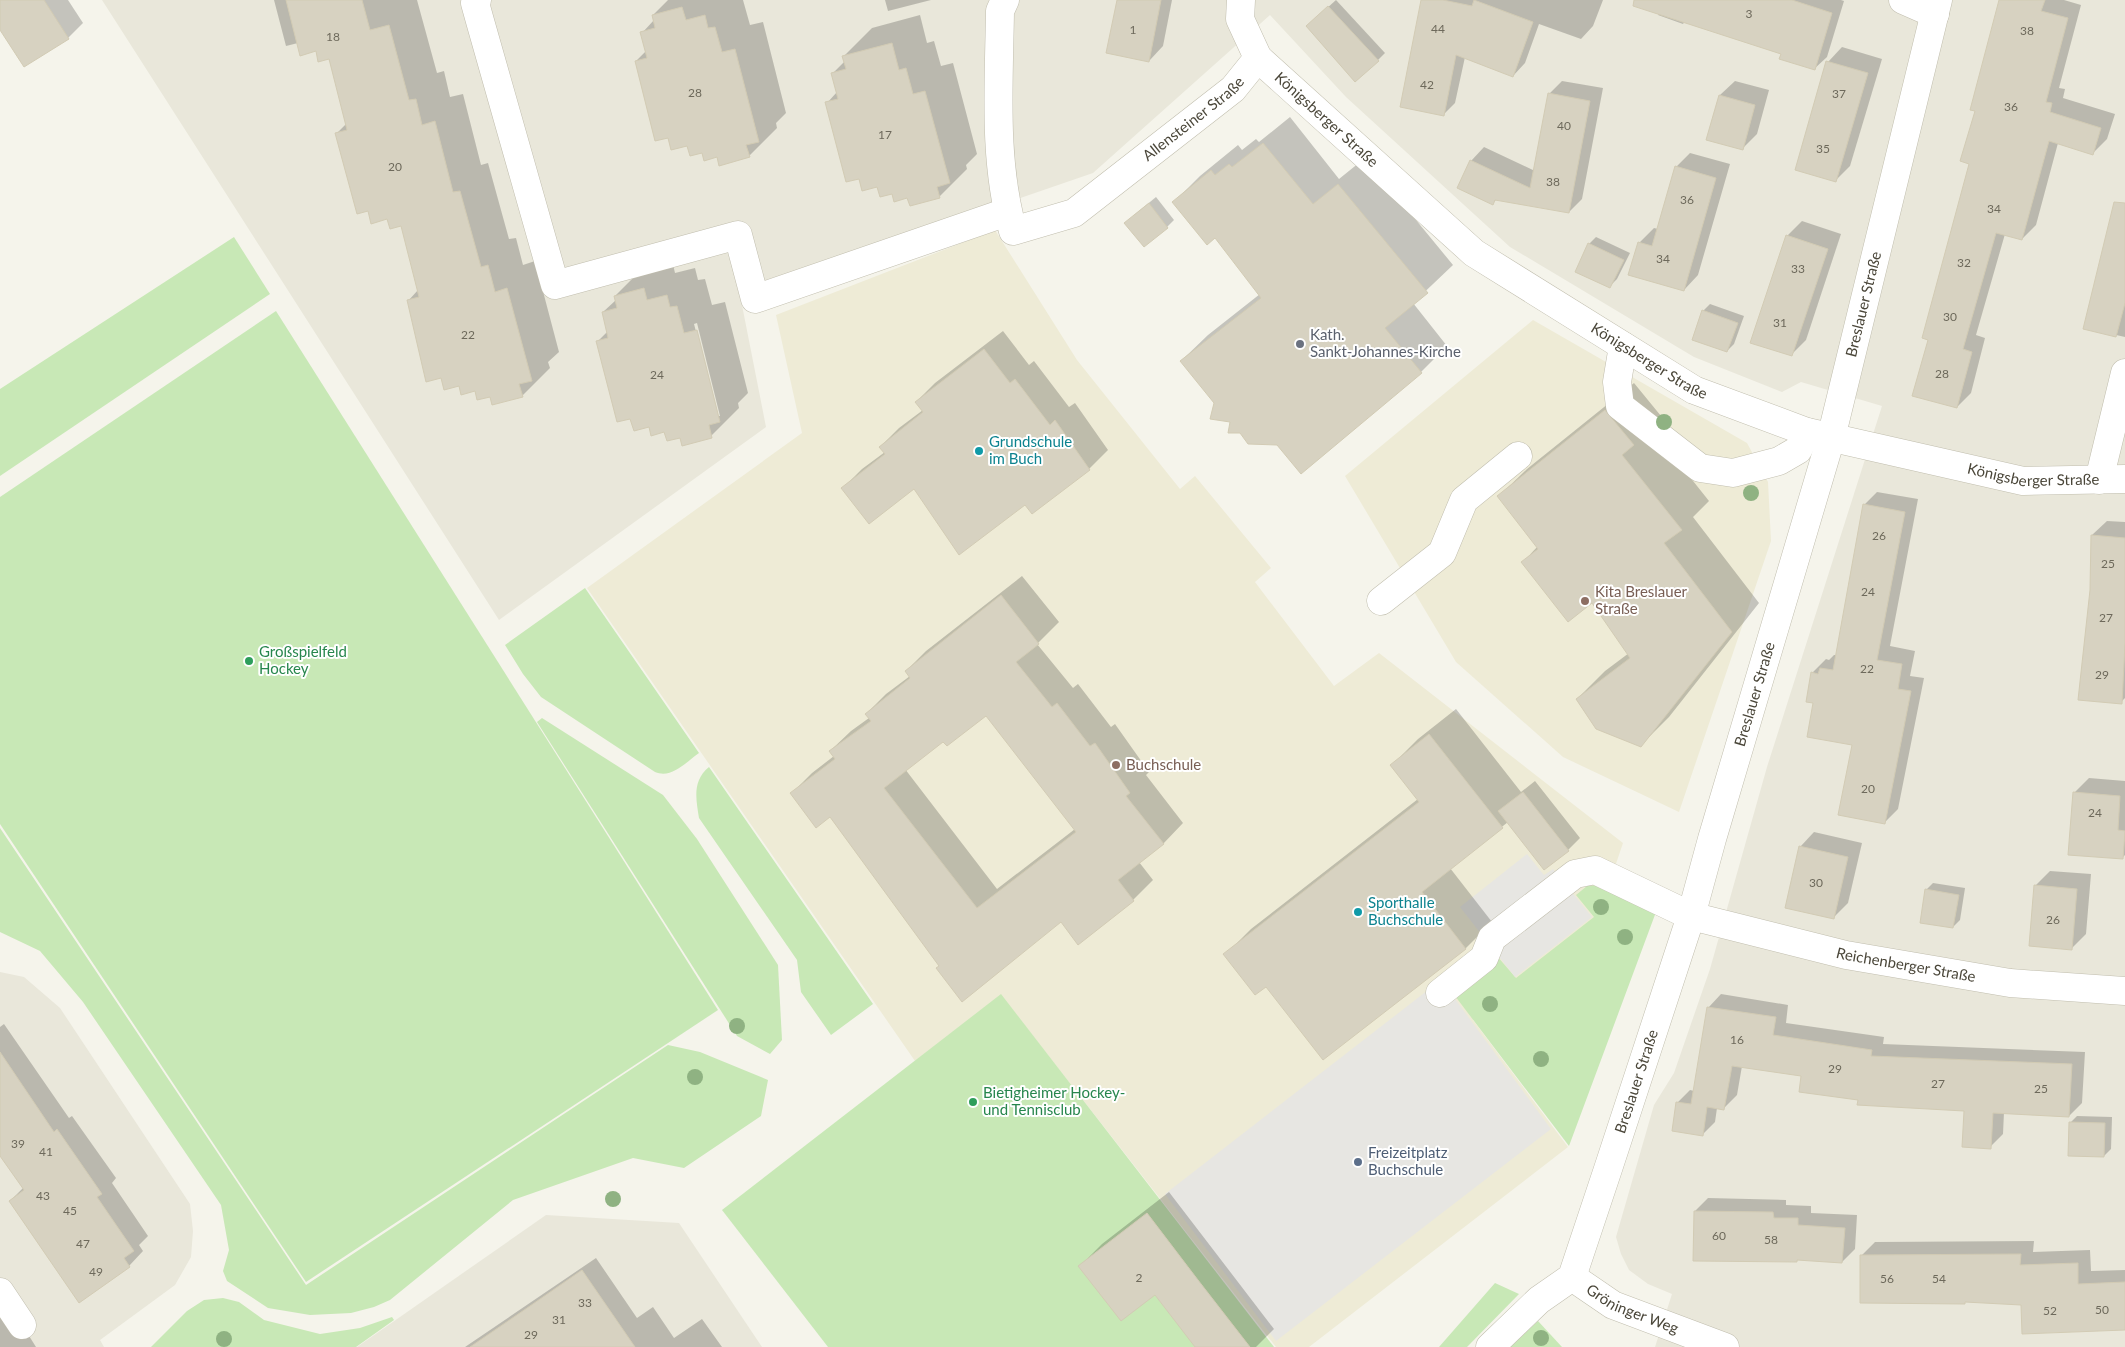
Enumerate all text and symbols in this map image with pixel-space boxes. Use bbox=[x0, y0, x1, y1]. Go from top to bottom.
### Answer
house number: 3 bbox=[1746, 6, 1753, 21]
house number: 44 bbox=[1431, 21, 1445, 36]
house number: 1 bbox=[1130, 22, 1137, 37]
house number: 38 bbox=[2020, 23, 2034, 38]
house number: 18 bbox=[326, 29, 340, 44]
street label: Königsberger Straße bbox=[1272, 68, 1382, 170]
street label: Allensteiner Straße bbox=[1139, 73, 1247, 164]
house number: 42 bbox=[1420, 77, 1434, 92]
house number: 28 bbox=[688, 85, 702, 100]
house number: 37 bbox=[1832, 86, 1846, 101]
house number: 36 bbox=[2004, 99, 2018, 114]
house number: 40 bbox=[1557, 118, 1571, 133]
house number: 17 bbox=[878, 127, 892, 142]
house number: 35 bbox=[1816, 141, 1830, 156]
house number: 20 bbox=[388, 159, 402, 174]
house number: 38 bbox=[1546, 174, 1560, 189]
house number: 36 bbox=[1680, 192, 1694, 207]
house number: 34 bbox=[1987, 201, 2001, 216]
street label: Breslauer Straße bbox=[1841, 249, 1884, 359]
house number: 34 bbox=[1656, 251, 1670, 266]
house number: 32 bbox=[1957, 255, 1971, 270]
house number: 33 bbox=[1791, 261, 1805, 276]
house number: 30 bbox=[1943, 309, 1957, 324]
house number: 31 bbox=[1773, 315, 1787, 330]
street label: Königsberger Straße bbox=[1588, 318, 1710, 402]
place label: Kath. Sankt-Johannes-Kirche bbox=[1310, 325, 1461, 360]
house number: 22 bbox=[461, 327, 475, 342]
marker: Kath. Sankt-Johannes-Kirche bbox=[1294, 338, 1306, 350]
house number: 28 bbox=[1935, 366, 1949, 381]
house number: 24 bbox=[650, 367, 664, 382]
place label: Grundschule im Buch bbox=[989, 432, 1072, 467]
marker: Grundschule im Buch bbox=[973, 445, 985, 457]
street label: Königsberger Straße bbox=[1966, 459, 2100, 490]
house number: 26 bbox=[1872, 528, 1886, 543]
house number: 25 bbox=[2101, 556, 2115, 571]
place label: Kita Breslauer Straße bbox=[1595, 582, 1688, 617]
house number: 24 bbox=[1861, 584, 1875, 599]
marker: Kita Breslauer Straße bbox=[1579, 595, 1591, 607]
house number: 27 bbox=[2099, 610, 2113, 625]
street label: Breslauer Straße bbox=[1730, 640, 1778, 748]
place label: Großspielfeld Hockey bbox=[259, 642, 347, 677]
marker: Großspielfeld Hockey bbox=[243, 655, 255, 667]
house number: 22 bbox=[1860, 661, 1874, 676]
house number: 29 bbox=[2095, 667, 2109, 682]
place label: Buchschule bbox=[1126, 755, 1201, 773]
marker: Buchschule bbox=[1110, 759, 1122, 771]
house number: 20 bbox=[1861, 781, 1875, 796]
house number: 24 bbox=[2088, 805, 2102, 820]
house number: 30 bbox=[1809, 875, 1823, 890]
place label: Sporthalle Buchschule bbox=[1368, 893, 1443, 928]
marker: Sporthalle Buchschule bbox=[1352, 906, 1364, 918]
house number: 26 bbox=[2046, 912, 2060, 927]
street label: Reichenberger Straße bbox=[1835, 943, 1977, 985]
street label: Breslauer Straße bbox=[1610, 1027, 1661, 1135]
house number: 16 bbox=[1730, 1032, 1744, 1047]
house number: 29 bbox=[1828, 1061, 1842, 1076]
house number: 27 bbox=[1931, 1076, 1945, 1091]
house number: 25 bbox=[2034, 1081, 2048, 1096]
place label: Bietigheimer Hockey- und Tennisclub bbox=[983, 1083, 1125, 1118]
marker: Bietigheimer Hockey- und Tennisclub bbox=[967, 1096, 979, 1108]
house number: 39 bbox=[11, 1136, 25, 1151]
place label: Freizeitplatz Buchschule bbox=[1368, 1143, 1448, 1178]
house number: 41 bbox=[39, 1144, 53, 1159]
marker: Freizeitplatz Buchschule bbox=[1352, 1156, 1364, 1168]
house number: 43 bbox=[36, 1188, 50, 1203]
house number: 45 bbox=[63, 1203, 77, 1218]
house number: 60 bbox=[1712, 1228, 1726, 1243]
house number: 58 bbox=[1764, 1232, 1778, 1247]
house number: 47 bbox=[76, 1236, 90, 1251]
house number: 49 bbox=[89, 1264, 103, 1279]
house number: 2 bbox=[1136, 1270, 1143, 1285]
house number: 56 bbox=[1880, 1271, 1894, 1286]
house number: 54 bbox=[1932, 1271, 1946, 1286]
street label: Gröninger Weg bbox=[1583, 1280, 1681, 1337]
house number: 33 bbox=[578, 1295, 592, 1310]
house number: 50 bbox=[2095, 1302, 2109, 1317]
house number: 52 bbox=[2043, 1303, 2057, 1318]
house number: 31 bbox=[552, 1312, 566, 1327]
house number: 29 bbox=[524, 1327, 538, 1342]

